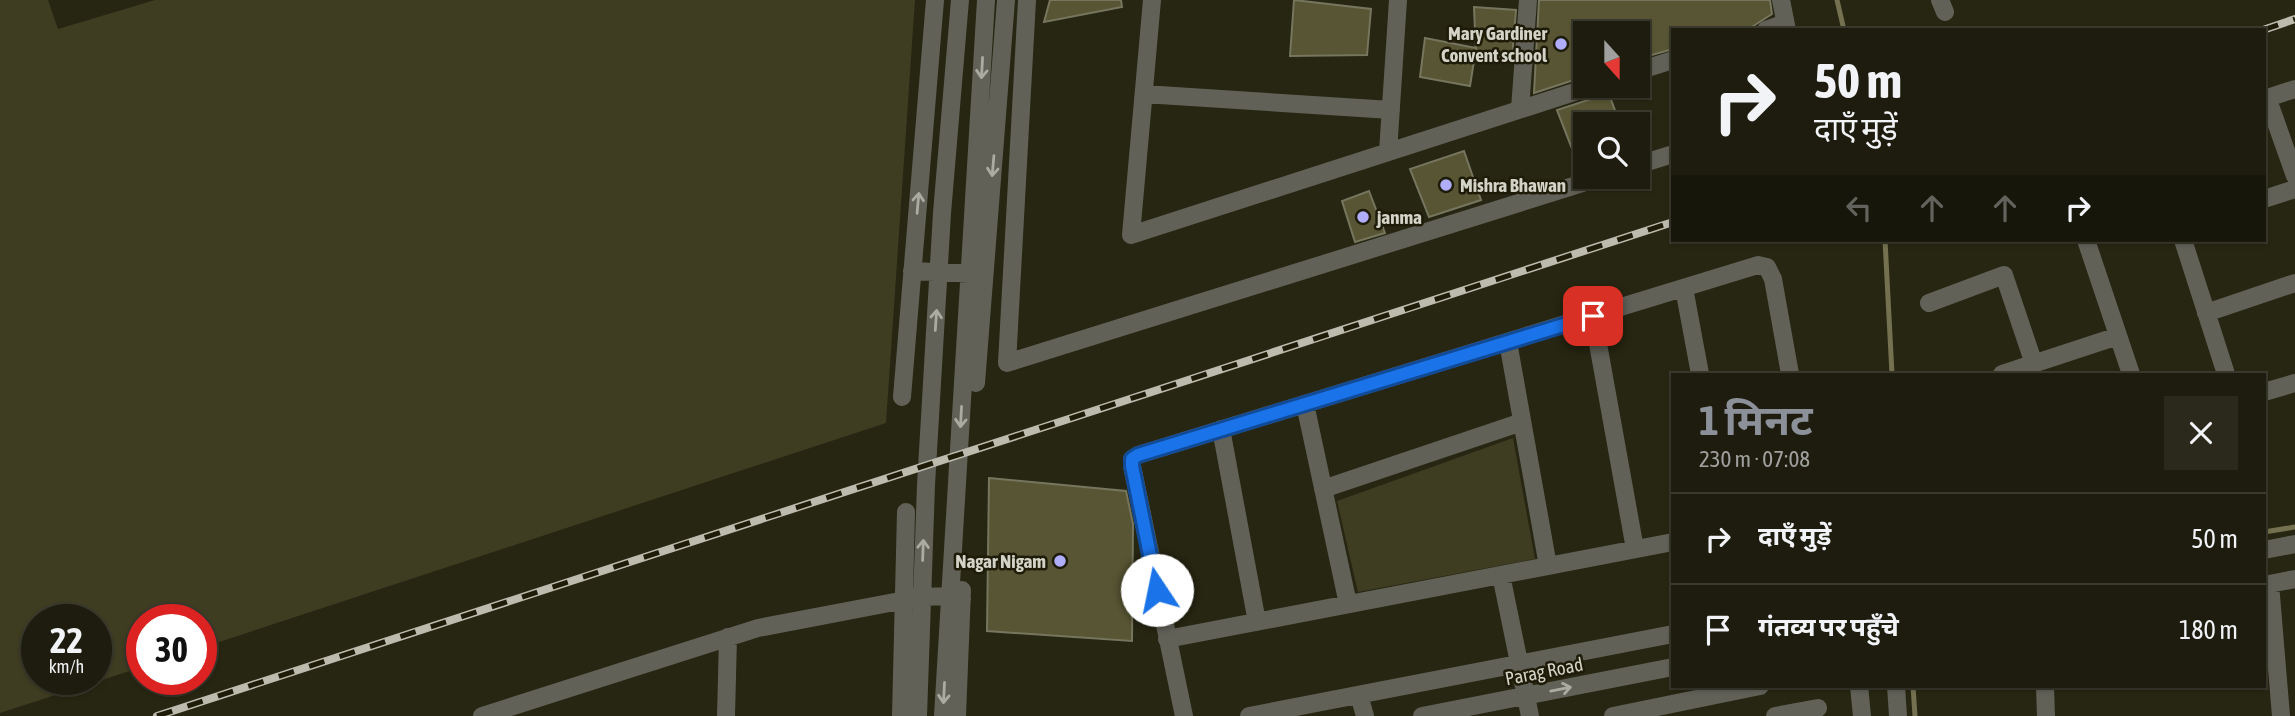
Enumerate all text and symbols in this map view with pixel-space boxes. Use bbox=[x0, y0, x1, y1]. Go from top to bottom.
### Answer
north arrow bbox=[1573, 21, 1650, 98]
map controls bbox=[1573, 21, 1650, 189]
place label: Mary Gardiner Convent school bbox=[1441, 22, 1548, 66]
marker: Mary Gardiner Convent school bbox=[1553, 36, 1569, 52]
text: 50 m bbox=[1814, 52, 1902, 108]
one-way arrow bbox=[975, 56, 988, 79]
icon: right bbox=[1699, 56, 1790, 147]
text: दाएँ मुड़ें bbox=[1814, 110, 1898, 147]
button: search bbox=[1573, 112, 1650, 189]
one-way arrow bbox=[986, 154, 999, 177]
place label: Mishra Bhawan bbox=[1460, 174, 1566, 196]
marker: Mishra Bhawan bbox=[1438, 177, 1454, 193]
icon: left bbox=[1840, 189, 1878, 227]
icon: ahead bbox=[1913, 189, 1951, 227]
icon: ahead bbox=[1986, 189, 2024, 227]
icon: right bbox=[2059, 189, 2097, 227]
one-way arrow bbox=[912, 193, 925, 215]
place label: janma bbox=[1376, 206, 1422, 228]
marker: janma bbox=[1355, 209, 1371, 225]
pin bbox=[1563, 286, 1623, 346]
icon: arrive bbox=[1574, 297, 1612, 335]
one-way arrow bbox=[929, 308, 942, 331]
text: 1 मिनट bbox=[1699, 396, 1813, 444]
button: close bbox=[2164, 396, 2238, 470]
one-way arrow bbox=[954, 406, 967, 429]
text: 230 m · 07:08 bbox=[1699, 446, 1810, 472]
icon: right bbox=[1699, 520, 1737, 558]
text: दाएँ मुड़ें bbox=[1758, 521, 1831, 551]
text: 50 m bbox=[2191, 524, 2238, 554]
one-way arrow bbox=[917, 539, 930, 562]
place label: Nagar Nigam bbox=[955, 550, 1046, 572]
marker: Nagar Nigam bbox=[1052, 553, 1068, 569]
position arrow bbox=[1120, 553, 1194, 627]
speed limit sign: 30 bbox=[126, 604, 217, 695]
icon: arrive bbox=[1699, 611, 1737, 649]
text: गंतव्य पर पहुँचे bbox=[1758, 612, 1899, 642]
text: 180 m bbox=[2179, 615, 2238, 645]
text: 22 bbox=[50, 620, 83, 660]
street label: Parag Road bbox=[1503, 653, 1585, 689]
text: km/h bbox=[49, 656, 84, 677]
one-way arrow bbox=[937, 682, 950, 704]
one-way arrow bbox=[1549, 682, 1572, 695]

